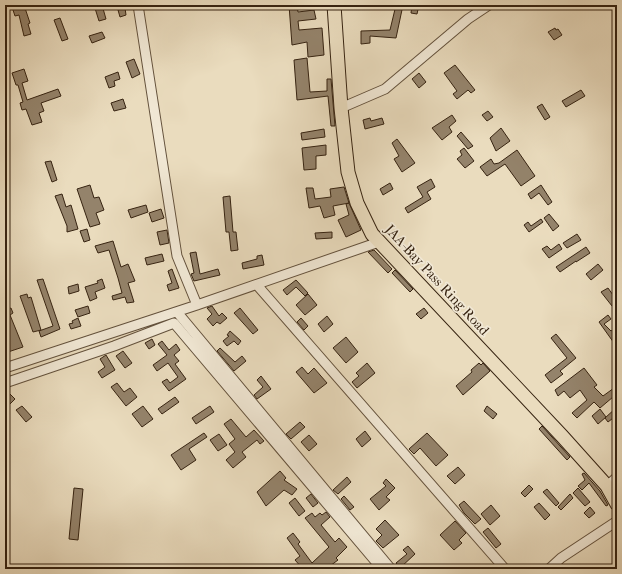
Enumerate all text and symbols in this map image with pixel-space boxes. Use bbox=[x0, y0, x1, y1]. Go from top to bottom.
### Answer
street label: JAA-Bay Pass Ring Road bbox=[381, 220, 493, 339]

